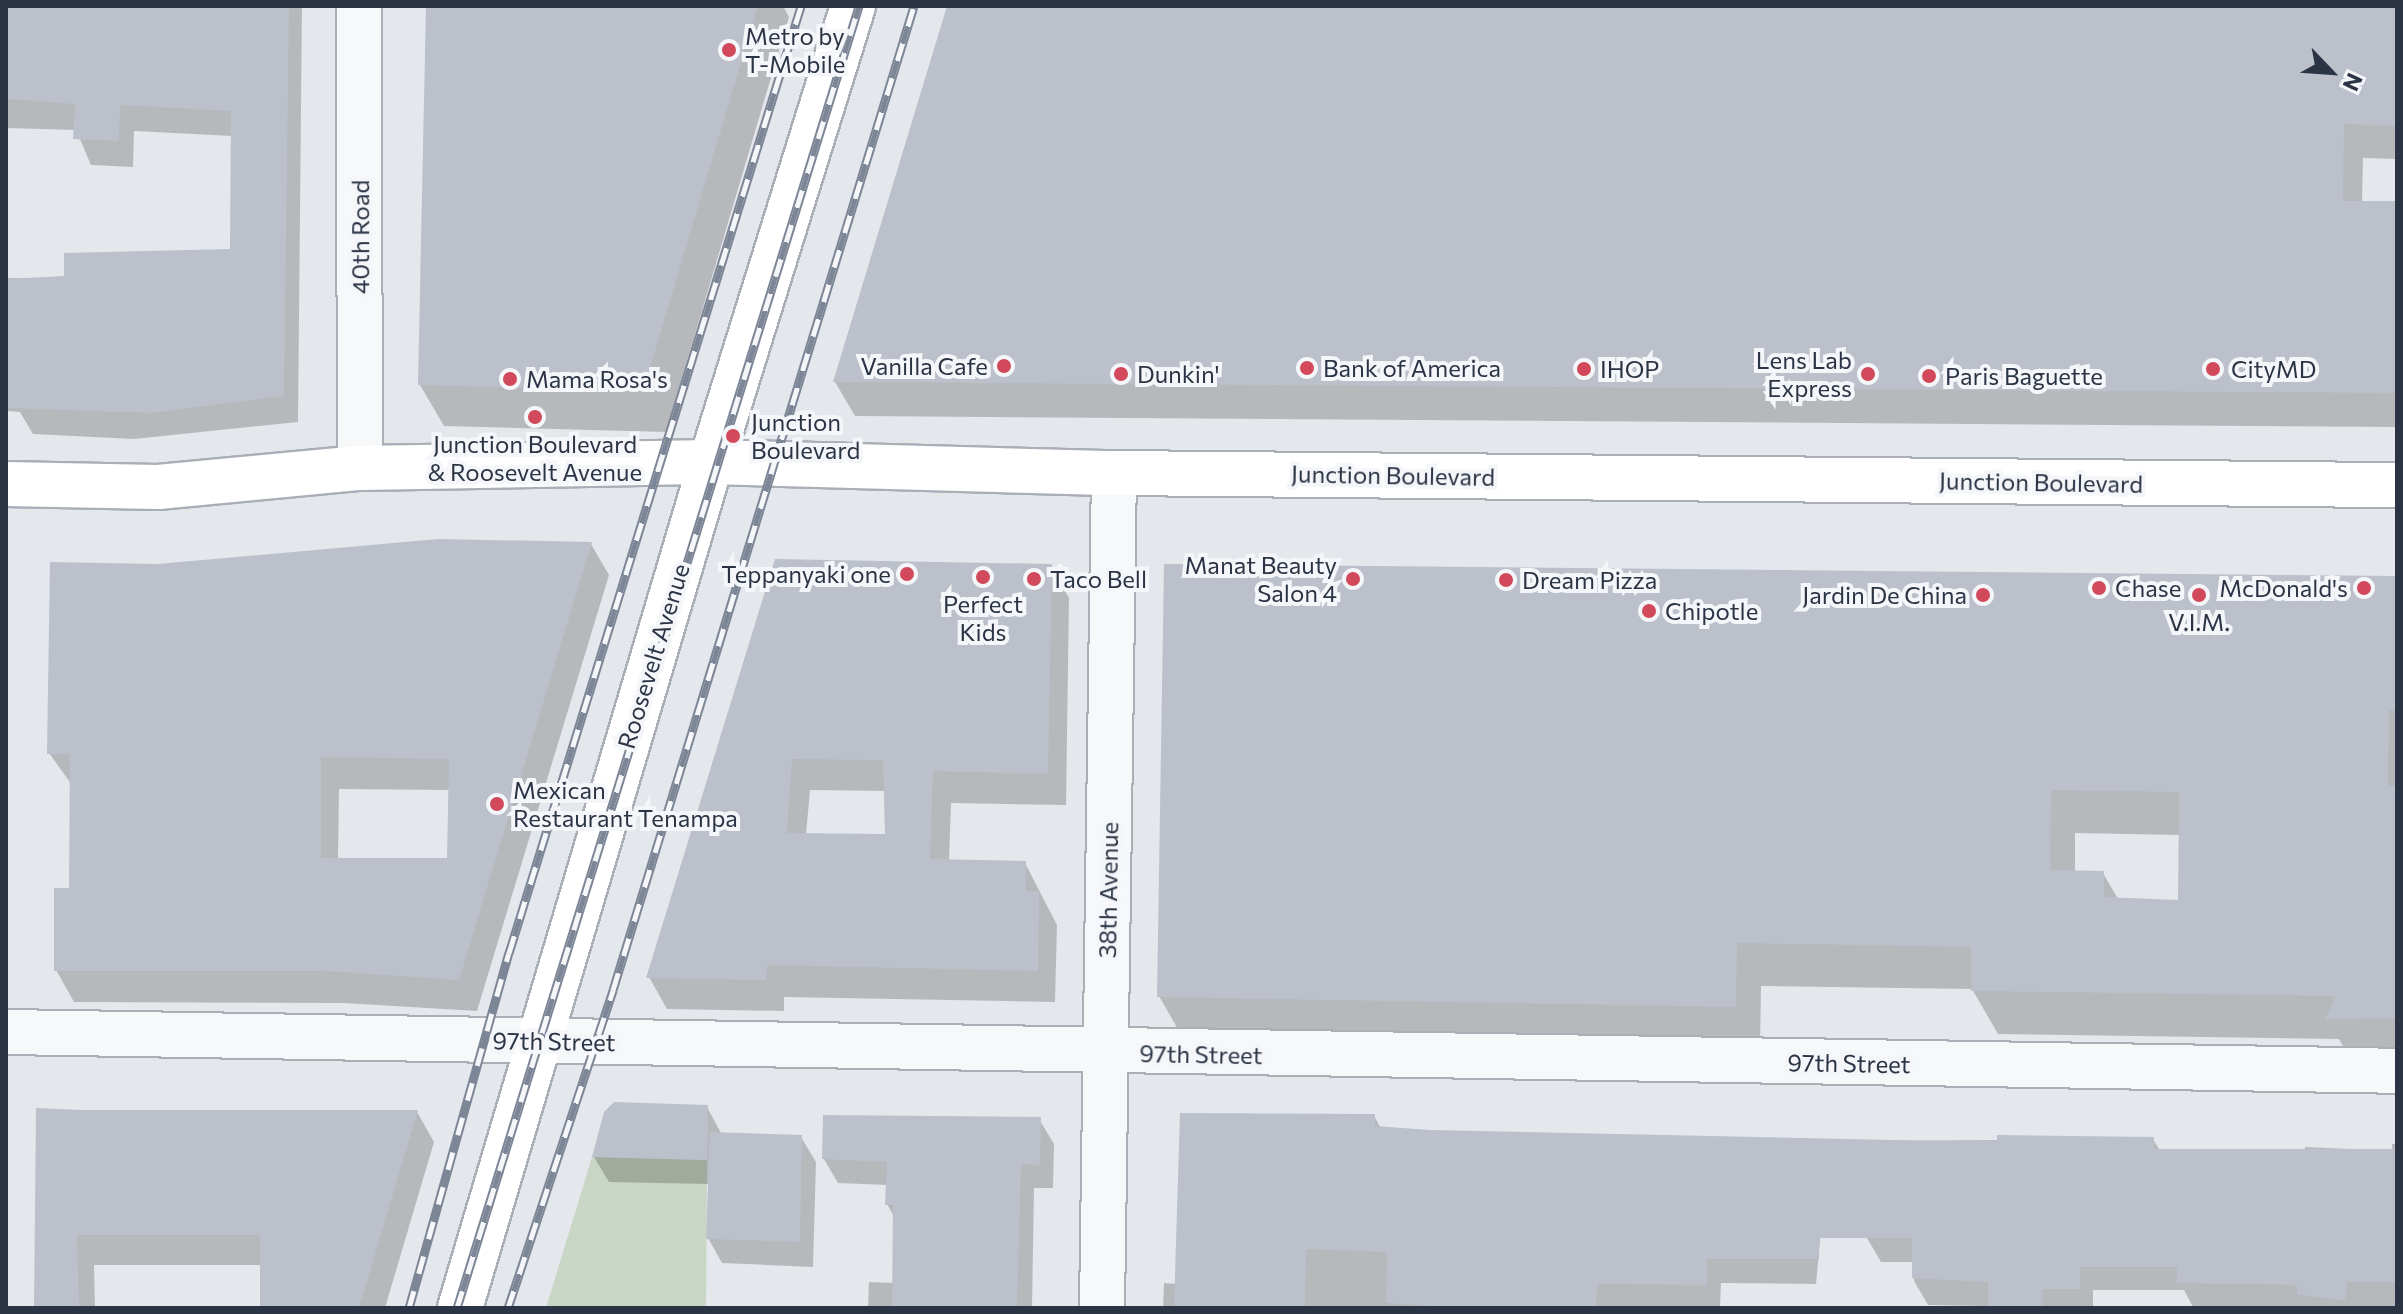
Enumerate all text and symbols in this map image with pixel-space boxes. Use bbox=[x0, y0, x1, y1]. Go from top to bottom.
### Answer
place label: Metro by T-Mobile bbox=[745, 22, 845, 78]
north arrow bbox=[2291, 32, 2371, 112]
marker: Metro by T-Mobile bbox=[720, 41, 738, 59]
text: N bbox=[2337, 69, 2369, 96]
street label: 40th Road bbox=[346, 180, 374, 294]
place label: Lens Lab Express bbox=[1756, 346, 1852, 402]
place label: Vanilla Cafe bbox=[860, 352, 988, 380]
place label: Bank of America bbox=[1323, 354, 1501, 382]
place label: IHOP bbox=[1600, 355, 1659, 383]
place label: CityMD bbox=[2231, 355, 2317, 383]
marker: Vanilla Cafe bbox=[995, 357, 1013, 375]
marker: CityMD bbox=[2202, 358, 2224, 380]
marker: Bank of America bbox=[1298, 359, 1316, 377]
place label: Dunkin' bbox=[1137, 360, 1220, 388]
marker: IHOP bbox=[1575, 360, 1593, 378]
place label: Paris Baguette bbox=[1945, 362, 2103, 390]
place label: Mama Rosa's bbox=[526, 365, 668, 393]
marker: Dunkin' bbox=[1112, 365, 1130, 383]
marker: Lens Lab Express bbox=[1859, 365, 1877, 383]
marker: Paris Baguette bbox=[1920, 367, 1938, 385]
marker: Mama Rosa's bbox=[501, 370, 519, 388]
marker: Junction Boulevard & Roosevelt Avenue bbox=[526, 408, 544, 426]
place label: Junction Boulevard bbox=[751, 408, 860, 464]
marker: Junction Boulevard bbox=[722, 425, 744, 447]
place label: Junction Boulevard & Roosevelt Avenue bbox=[428, 430, 642, 486]
street label: Junction Boulevard bbox=[1291, 459, 1495, 491]
street label: Junction Boulevard bbox=[1939, 466, 2143, 498]
place label: Manat Beauty Salon 4 bbox=[1185, 551, 1337, 607]
street label: Roosevelt Avenue bbox=[611, 560, 695, 752]
place label: Teppanyaki one bbox=[721, 560, 891, 588]
marker: Teppanyaki one bbox=[898, 565, 916, 583]
place label: Taco Bell bbox=[1050, 565, 1147, 593]
place label: Dream Pizza bbox=[1522, 566, 1657, 594]
marker: Perfect Kids bbox=[974, 568, 992, 586]
marker: Taco Bell bbox=[1025, 570, 1043, 588]
marker: Manat Beauty Salon 4 bbox=[1344, 570, 1362, 588]
marker: Dream Pizza bbox=[1497, 571, 1515, 589]
place label: Chase bbox=[2115, 574, 2181, 602]
place label: McDonald's bbox=[2219, 574, 2348, 602]
marker: Chase bbox=[2090, 579, 2108, 597]
marker: McDonald's bbox=[2355, 579, 2373, 597]
place label: Jardin De China bbox=[1802, 581, 1967, 609]
marker: Jardin De China bbox=[1974, 586, 1992, 604]
marker: V.I.M. bbox=[2190, 586, 2208, 604]
place label: Perfect Kids bbox=[943, 590, 1023, 646]
place label: Chipotle bbox=[1665, 597, 1758, 625]
marker: Chipotle bbox=[1640, 602, 1658, 620]
place label: V.I.M. bbox=[2168, 608, 2230, 636]
place label: Mexican Restaurant Tenampa bbox=[513, 776, 738, 832]
marker: Mexican Restaurant Tenampa bbox=[488, 795, 506, 813]
street label: 38th Avenue bbox=[1092, 822, 1124, 958]
street label: 97th Street bbox=[492, 1026, 616, 1056]
street label: 97th Street bbox=[1139, 1039, 1263, 1069]
street label: 97th Street bbox=[1787, 1048, 1911, 1078]

